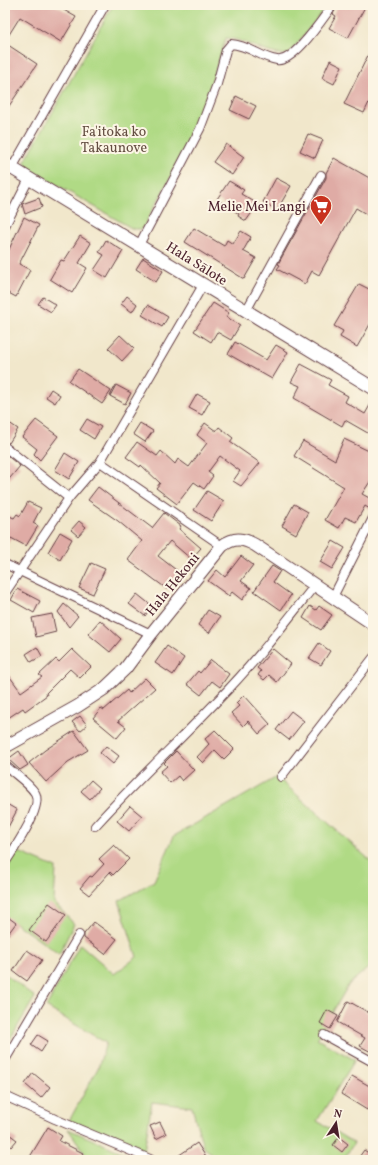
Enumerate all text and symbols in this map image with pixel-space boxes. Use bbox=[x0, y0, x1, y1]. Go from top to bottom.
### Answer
park label: Fa'itoka ko Takaunove bbox=[81, 123, 148, 158]
supermarket icon: Melie Mei Langi bbox=[308, 193, 334, 226]
place label: Melie Mei Langi bbox=[208, 198, 306, 217]
street label: Hala Sālote bbox=[162, 238, 231, 291]
street label: Hala Hekoni bbox=[142, 549, 204, 620]
north arrow bbox=[316, 1103, 356, 1143]
text: N bbox=[332, 1107, 343, 1123]

